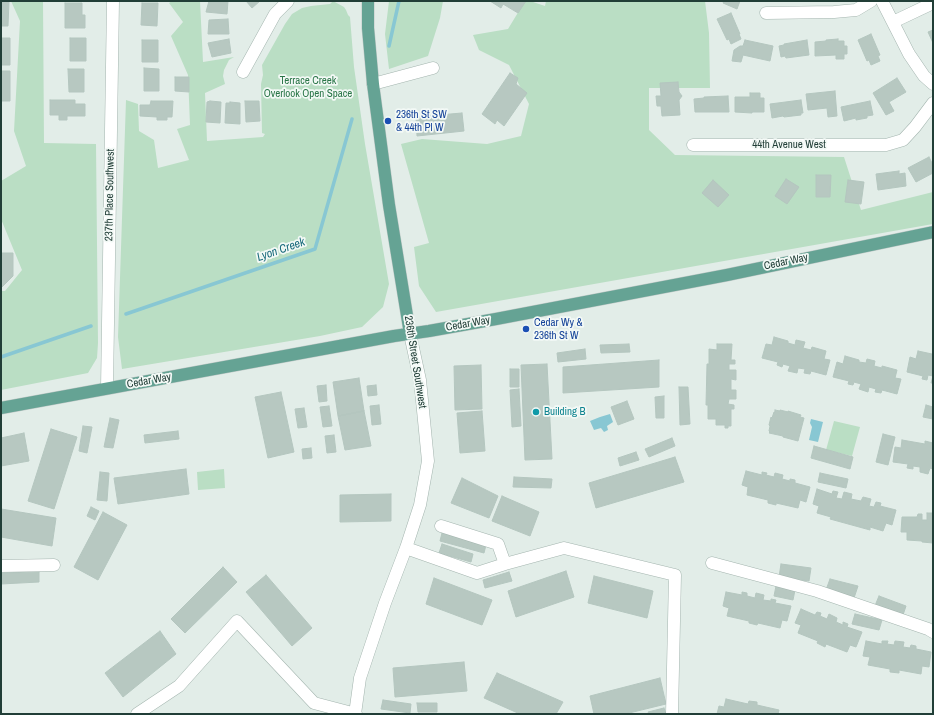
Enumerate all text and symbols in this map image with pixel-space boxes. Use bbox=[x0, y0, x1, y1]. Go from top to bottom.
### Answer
park label: Terrace Creek Overlook Open Space bbox=[264, 74, 352, 100]
place label: 236th St SW & 44th Pl W bbox=[396, 108, 447, 134]
marker: 236th St SW & 44th Pl W bbox=[383, 116, 393, 126]
street label: 44th Avenue West bbox=[752, 138, 826, 152]
street label: 237th Place Southwest bbox=[103, 149, 117, 241]
water label: Lyon Creek bbox=[255, 235, 307, 265]
street label: Cedar Way bbox=[763, 251, 809, 273]
street label: Cedar Way bbox=[445, 314, 491, 334]
street label: 236th Street Southwest bbox=[401, 315, 429, 409]
place label: Cedar Wy & 236th St W bbox=[534, 316, 583, 342]
marker: Cedar Wy & 236th St W bbox=[521, 324, 531, 334]
street label: Cedar Way bbox=[126, 371, 172, 391]
place label: Building B bbox=[544, 405, 586, 419]
marker: Building B bbox=[531, 407, 541, 417]

